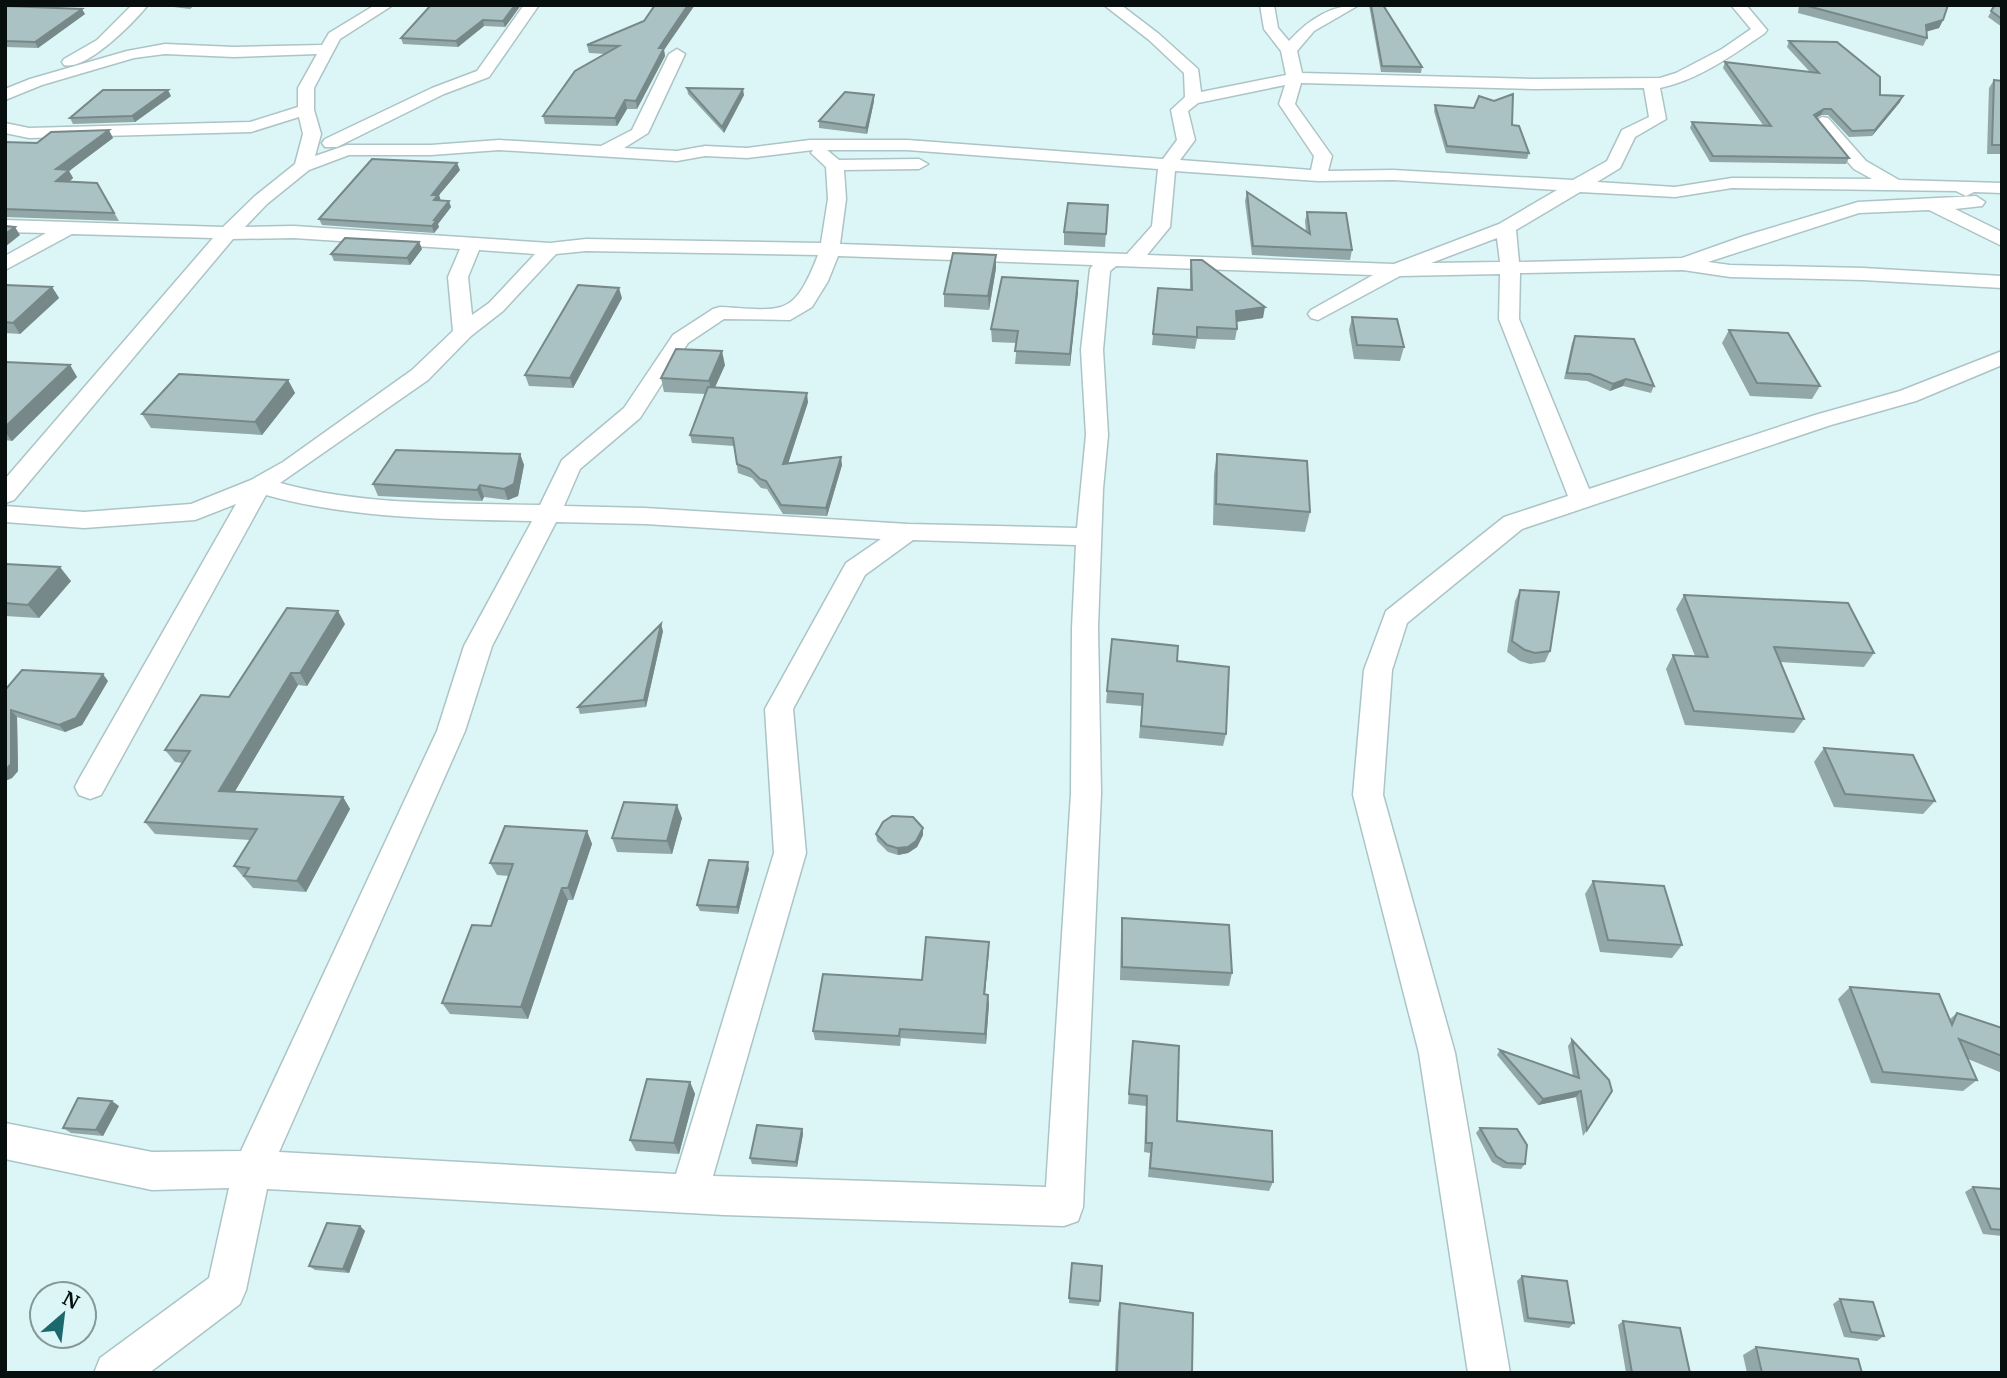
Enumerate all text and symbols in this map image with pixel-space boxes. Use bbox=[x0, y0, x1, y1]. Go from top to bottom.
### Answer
north arrow bbox=[28, 1280, 98, 1350]
text: N bbox=[59, 1286, 83, 1314]

